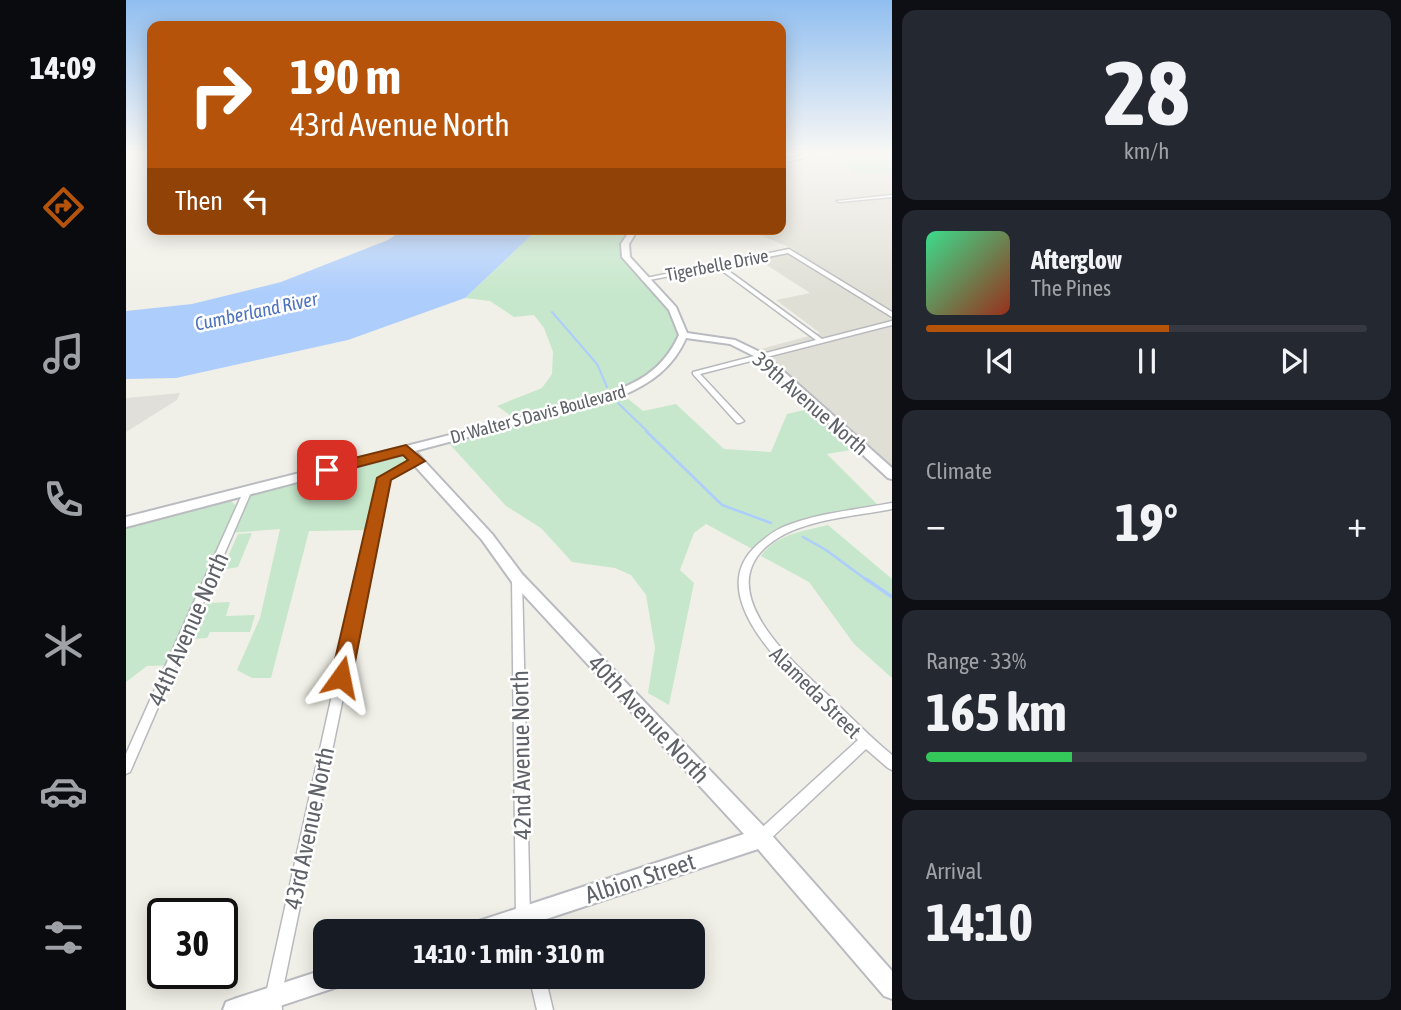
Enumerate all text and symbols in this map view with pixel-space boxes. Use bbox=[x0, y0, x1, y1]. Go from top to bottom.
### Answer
text: 28 bbox=[1104, 40, 1189, 144]
text: 190 m bbox=[290, 48, 401, 104]
text: 14:09 bbox=[30, 49, 96, 86]
icon: right bbox=[175, 49, 266, 140]
text: 43rd Avenue North bbox=[290, 106, 510, 143]
text: km/h bbox=[1124, 138, 1169, 164]
icon: left bbox=[237, 182, 275, 220]
icon: directions bbox=[39, 183, 88, 232]
text: Then bbox=[175, 186, 223, 216]
street label: Tigerbelle Drive bbox=[664, 245, 770, 285]
text: Afterglow bbox=[1031, 245, 1122, 275]
text: The Pines bbox=[1031, 275, 1111, 301]
water label: Cumberland River bbox=[193, 287, 321, 335]
icon: music bbox=[39, 329, 88, 378]
icon: previous bbox=[981, 342, 1019, 380]
icon: pause bbox=[1128, 342, 1166, 380]
icon: next bbox=[1275, 342, 1313, 380]
street label: 39th Avenue North bbox=[749, 347, 873, 459]
street label: Dr Walter S Davis Boulevard bbox=[448, 380, 628, 448]
pin bbox=[297, 440, 357, 500]
icon: arrive bbox=[308, 451, 346, 489]
text: Climate bbox=[926, 458, 992, 484]
icon: phone bbox=[39, 475, 88, 524]
text: 19° bbox=[1115, 492, 1178, 552]
text: − bbox=[926, 502, 946, 545]
text: + bbox=[1347, 502, 1367, 545]
street label: 44th Avenue North bbox=[142, 548, 234, 710]
icon: climate bbox=[39, 621, 88, 670]
position arrow bbox=[304, 640, 378, 714]
street label: Alameda Street bbox=[765, 641, 867, 743]
text: Range · 33% bbox=[926, 648, 1026, 674]
street label: 40th Avenue North bbox=[583, 649, 715, 789]
street label: 42nd Avenue North bbox=[506, 670, 536, 840]
text: 165 km bbox=[926, 682, 1067, 742]
street label: 43rd Avenue North bbox=[279, 745, 339, 911]
icon: car bbox=[39, 767, 88, 816]
street label: Albion Street bbox=[582, 848, 698, 908]
text: Arrival bbox=[926, 858, 982, 884]
text: 14:10 bbox=[926, 892, 1033, 952]
speed limit sign: 30 bbox=[147, 898, 238, 989]
icon: filters bbox=[39, 913, 88, 962]
text: 14:10 · 1 min · 310 m bbox=[414, 939, 604, 969]

